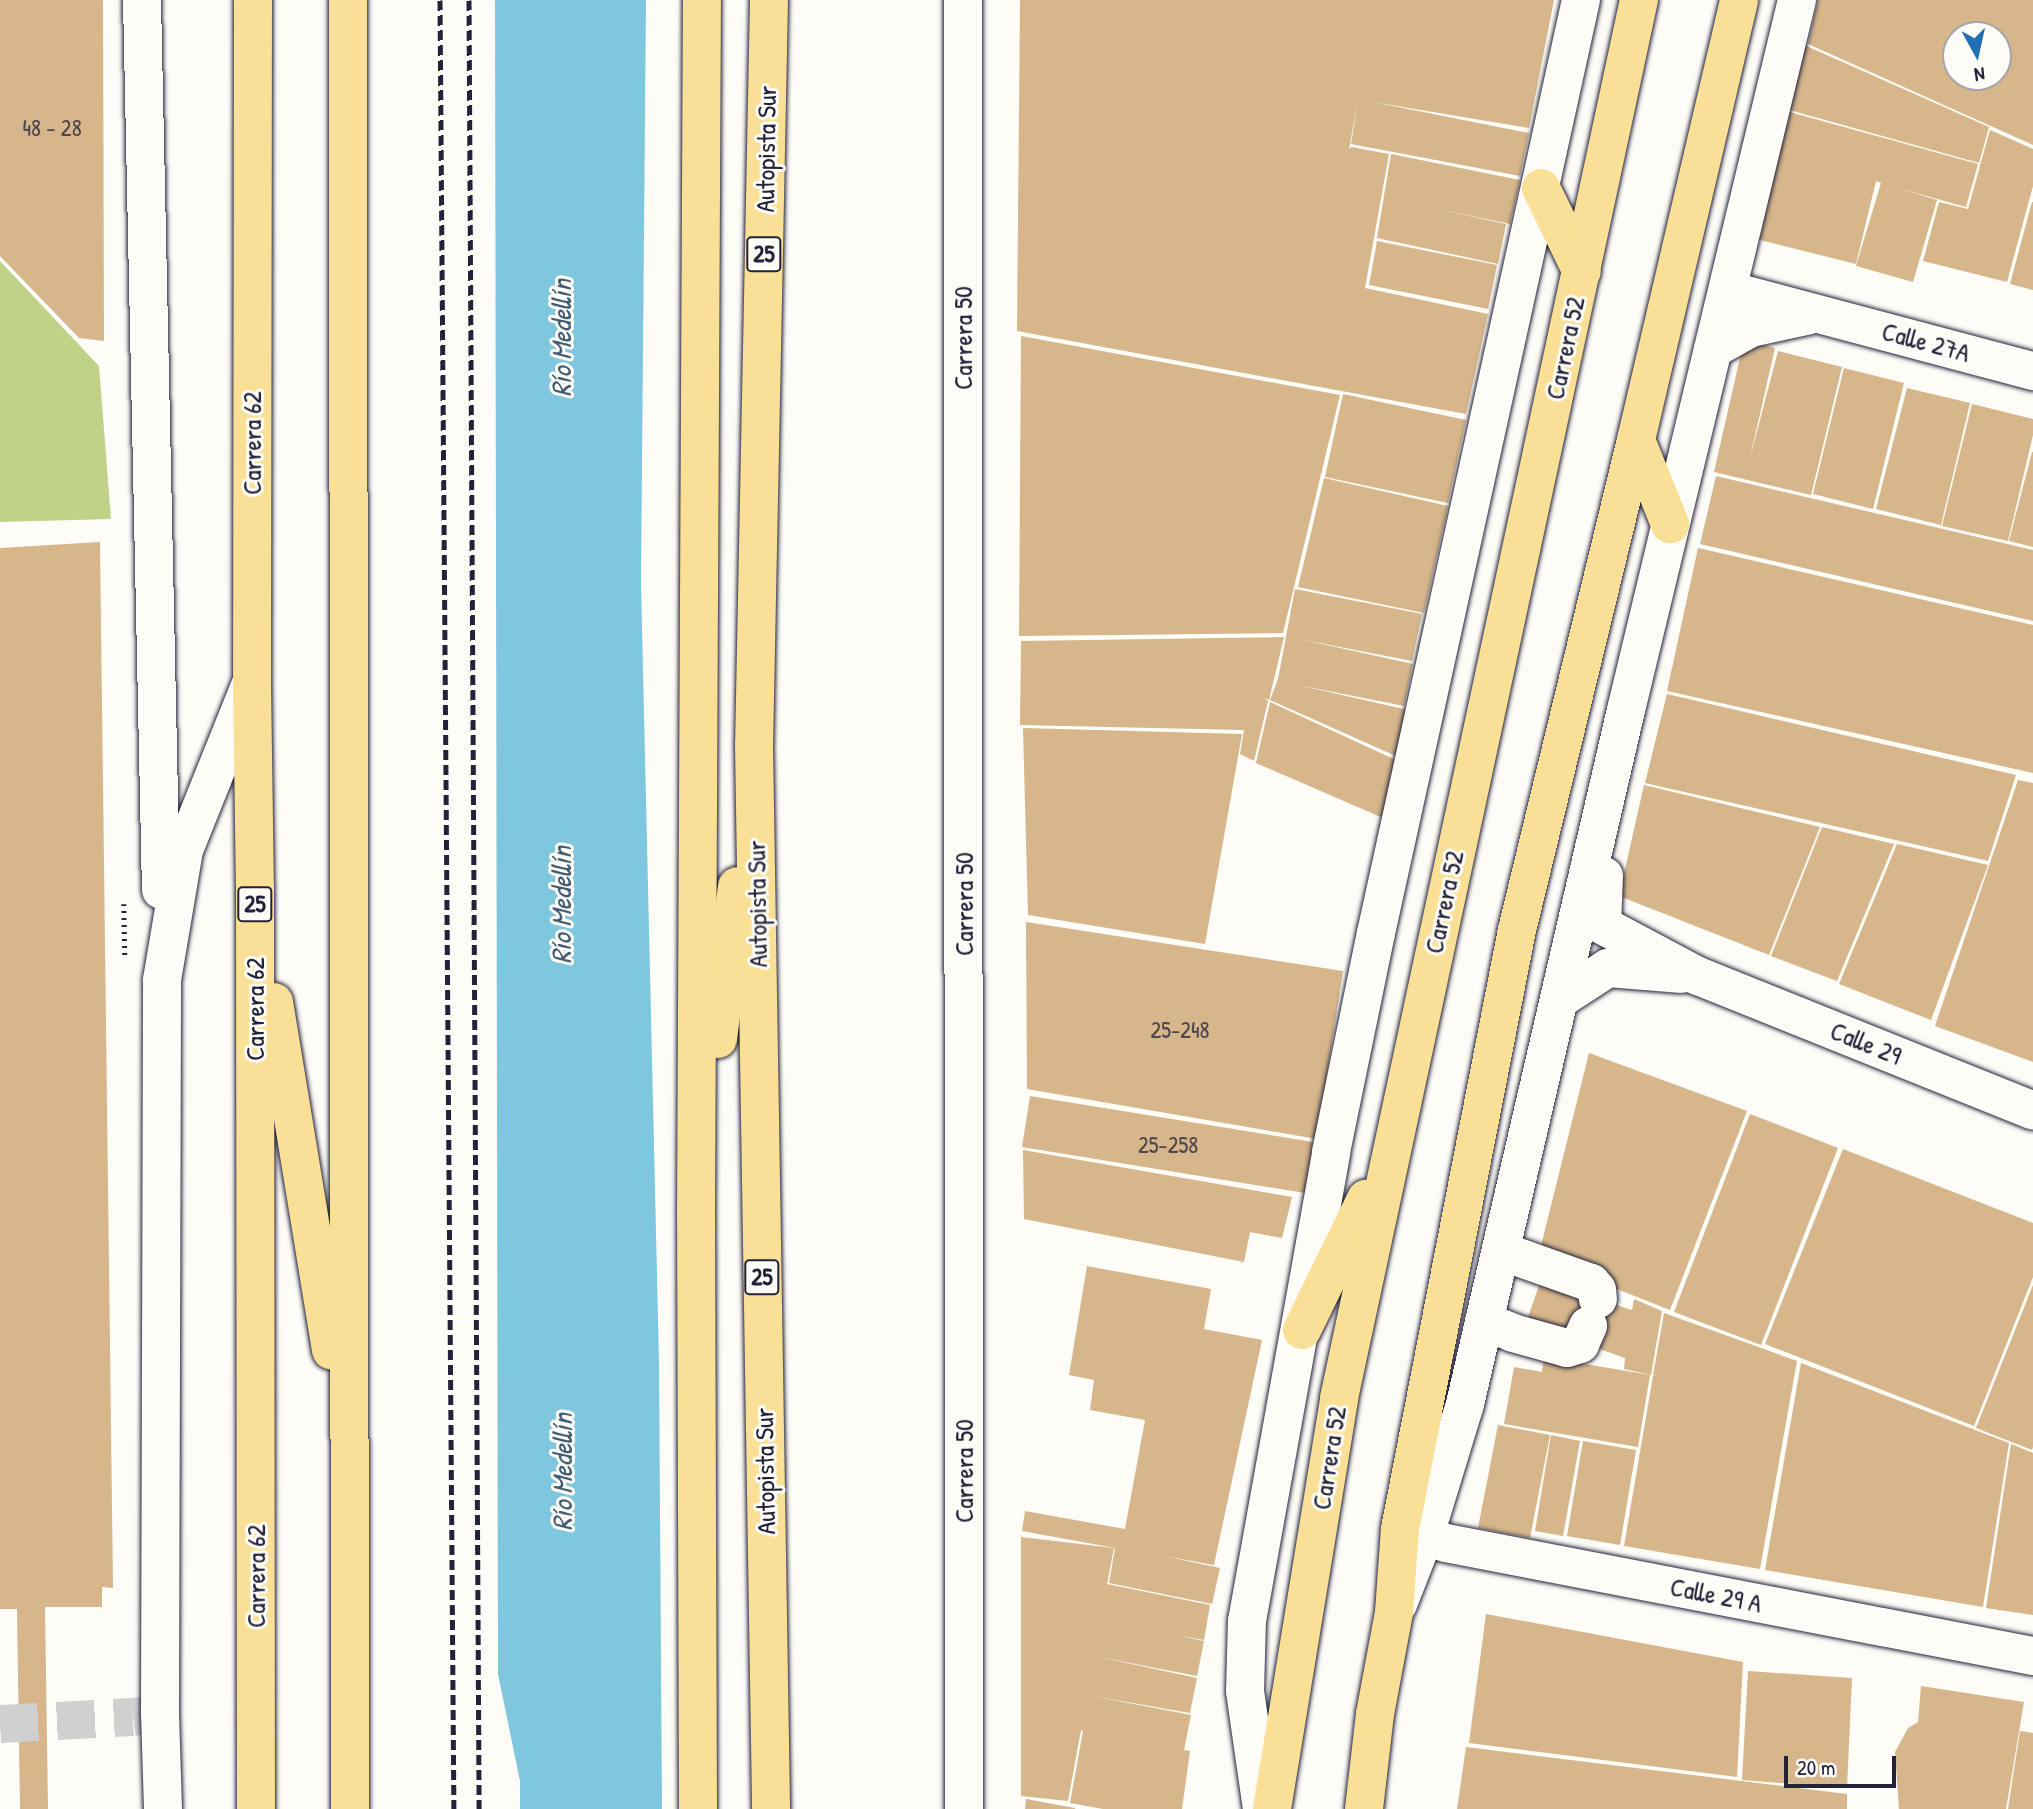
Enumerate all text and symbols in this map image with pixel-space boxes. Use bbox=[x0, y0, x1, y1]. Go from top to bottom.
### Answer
north arrow bbox=[1942, 21, 2012, 91]
text: N bbox=[1973, 61, 1986, 88]
street label: Autopista Sur bbox=[749, 85, 783, 213]
house number: 48 - 28 bbox=[22, 114, 82, 142]
road number: 25 bbox=[745, 233, 783, 274]
water label: Río Medellín bbox=[544, 279, 578, 397]
street label: Carrera 50 bbox=[947, 286, 979, 390]
street label: Carrera 52 bbox=[1539, 294, 1591, 402]
street label: Calle 27A bbox=[1879, 315, 1973, 369]
street label: Carrera 62 bbox=[236, 391, 268, 495]
street label: Autopista Sur bbox=[740, 840, 774, 968]
water label: Río Medellín bbox=[544, 846, 578, 964]
street label: Carrera 52 bbox=[1418, 848, 1470, 956]
street label: Carrera 50 bbox=[948, 852, 980, 956]
road number: 25 bbox=[236, 884, 274, 924]
street label: Carrera 62 bbox=[239, 957, 271, 1061]
street label: Calle 29 bbox=[1826, 1015, 1906, 1071]
house number: 25-248 bbox=[1150, 1016, 1210, 1044]
house number: 25-258 bbox=[1138, 1131, 1198, 1159]
road number: 25 bbox=[743, 1256, 781, 1297]
street label: Carrera 52 bbox=[1305, 1404, 1353, 1512]
street label: Autopista Sur bbox=[748, 1407, 782, 1535]
water label: Río Medellín bbox=[545, 1413, 579, 1531]
street label: Carrera 50 bbox=[948, 1419, 980, 1523]
street label: Carrera 62 bbox=[240, 1524, 272, 1628]
street label: Calle 29 A bbox=[1668, 1571, 1764, 1619]
scale bar bbox=[1788, 1742, 1900, 1786]
text: 20 m bbox=[1797, 1753, 1835, 1782]

